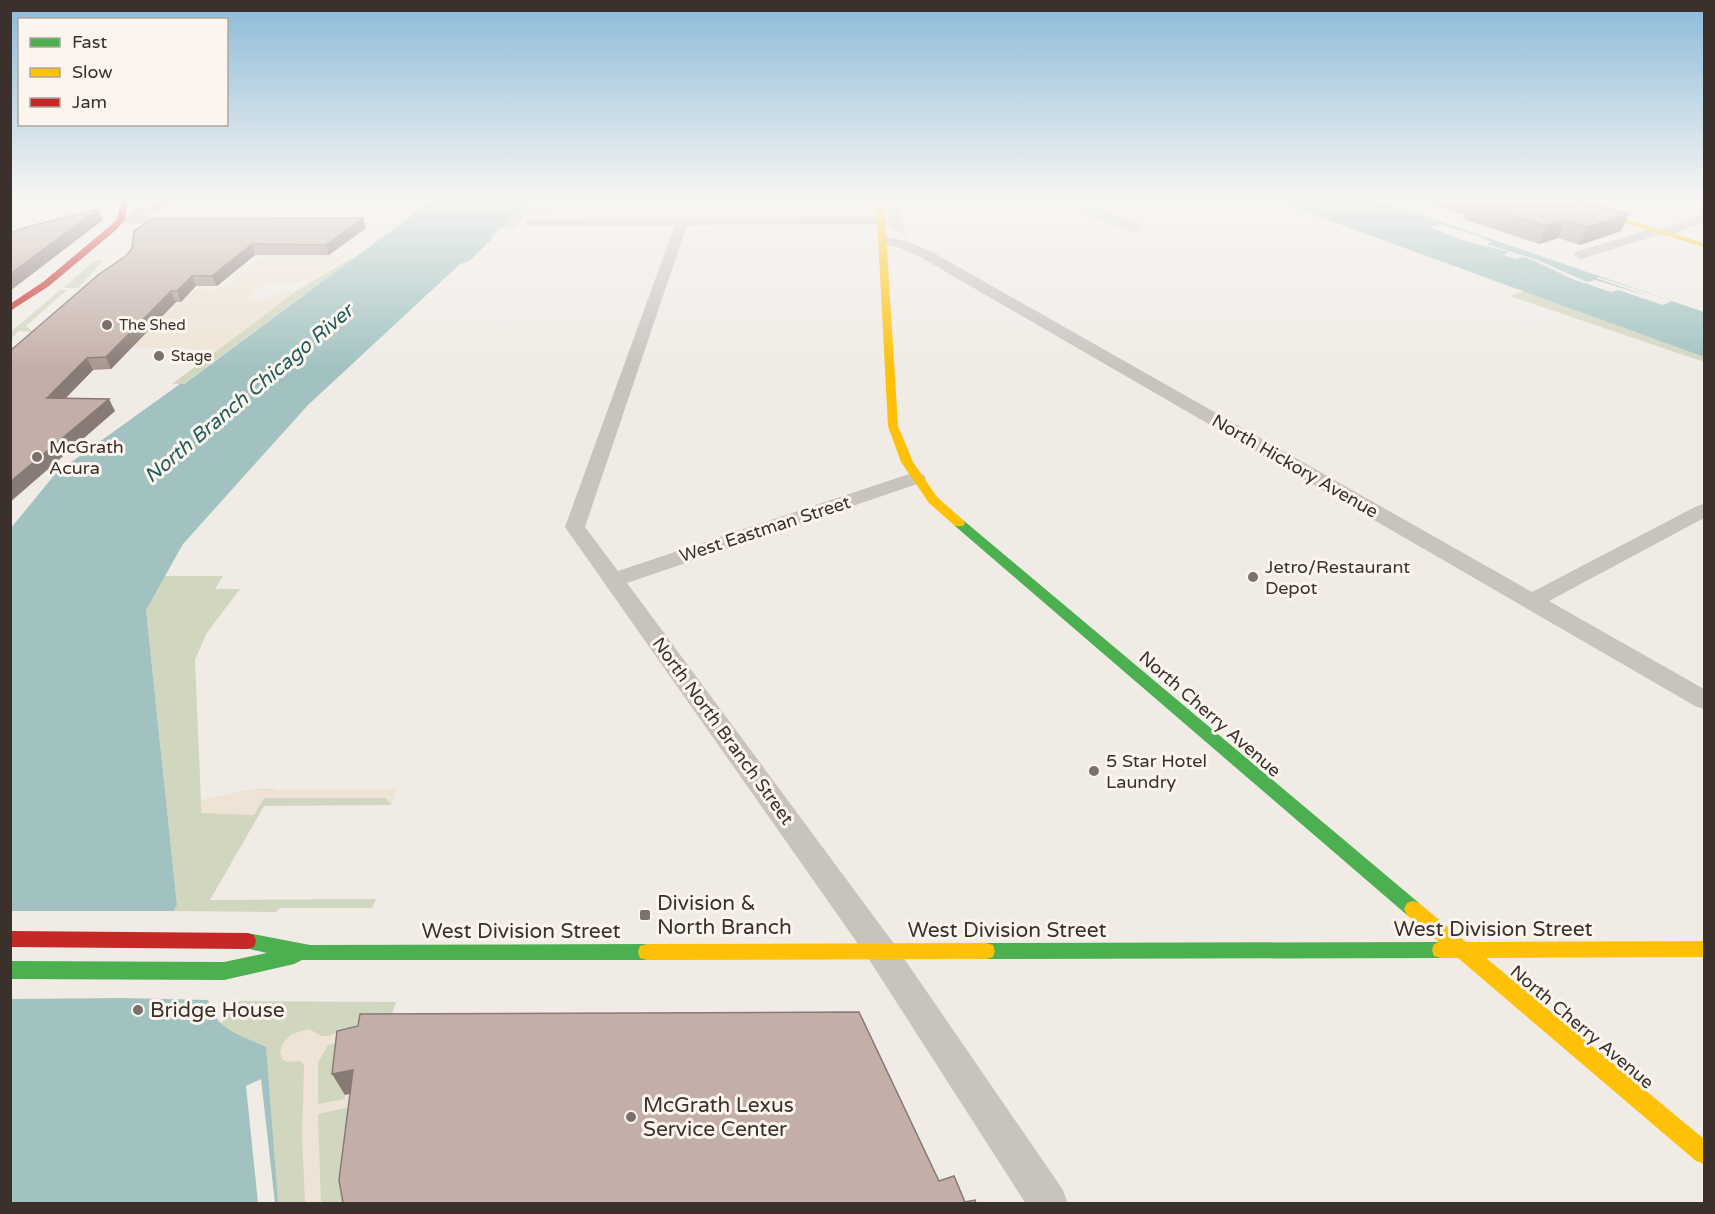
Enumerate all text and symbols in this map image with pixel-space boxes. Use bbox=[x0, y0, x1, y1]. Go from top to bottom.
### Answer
legend bbox=[18, 18, 228, 126]
text: Fast bbox=[72, 31, 107, 53]
text: Slow bbox=[72, 61, 113, 83]
text: Jam bbox=[72, 91, 107, 113]
water label: North Branch Chicago River bbox=[140, 298, 360, 488]
place label: The Shed bbox=[119, 316, 186, 334]
marker: The Shed bbox=[100, 318, 114, 332]
place label: Stage bbox=[171, 347, 212, 365]
marker: Stage bbox=[152, 349, 166, 363]
street label: North Hickory Avenue bbox=[1208, 409, 1382, 523]
place label: McGrath Acura bbox=[49, 436, 124, 479]
marker: McGrath Acura bbox=[30, 450, 44, 464]
street label: West Eastman Street bbox=[677, 491, 853, 567]
place label: Jetro/Restaurant Depot bbox=[1265, 556, 1410, 599]
marker: Jetro/Restaurant Depot bbox=[1246, 570, 1260, 584]
street label: North North Branch Street bbox=[648, 633, 798, 829]
street label: North Cherry Avenue bbox=[1135, 646, 1285, 782]
place label: 5 Star Hotel Laundry bbox=[1106, 750, 1207, 793]
marker: 5 Star Hotel Laundry bbox=[1087, 764, 1101, 778]
place label: Division & North Branch bbox=[657, 891, 792, 940]
marker: Division & North Branch bbox=[638, 908, 652, 922]
street label: West Division Street bbox=[1393, 917, 1593, 942]
street label: West Division Street bbox=[907, 918, 1107, 943]
street label: West Division Street bbox=[421, 919, 621, 944]
street label: North Cherry Avenue bbox=[1506, 960, 1658, 1094]
place label: Bridge House bbox=[150, 998, 285, 1023]
marker: Bridge House bbox=[131, 1003, 145, 1017]
place label: McGrath Lexus Service Center bbox=[643, 1093, 794, 1142]
marker: McGrath Lexus Service Center bbox=[624, 1110, 638, 1124]

